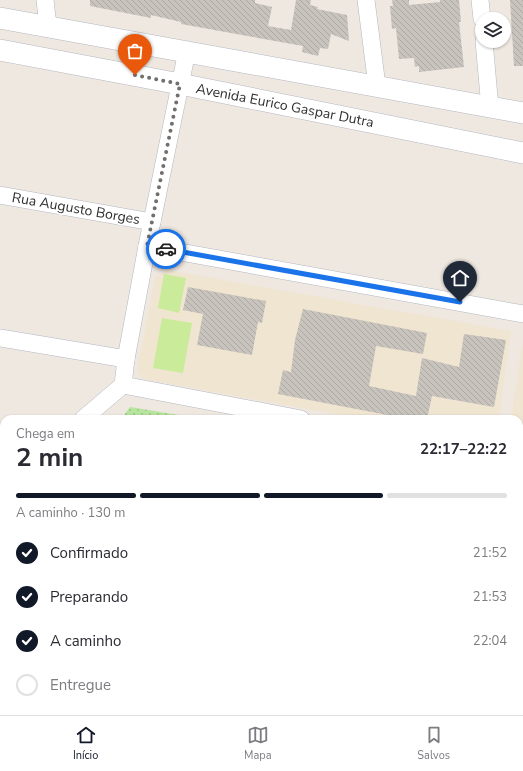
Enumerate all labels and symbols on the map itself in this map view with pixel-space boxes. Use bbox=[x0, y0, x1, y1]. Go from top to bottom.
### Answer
pin bbox=[118, 34, 152, 75]
street label: Avenida Eurico Gaspar Dutra bbox=[194, 79, 375, 132]
street label: Rua Augusto Borges bbox=[10, 188, 142, 229]
courier bbox=[146, 229, 186, 269]
pin bbox=[443, 261, 477, 302]

